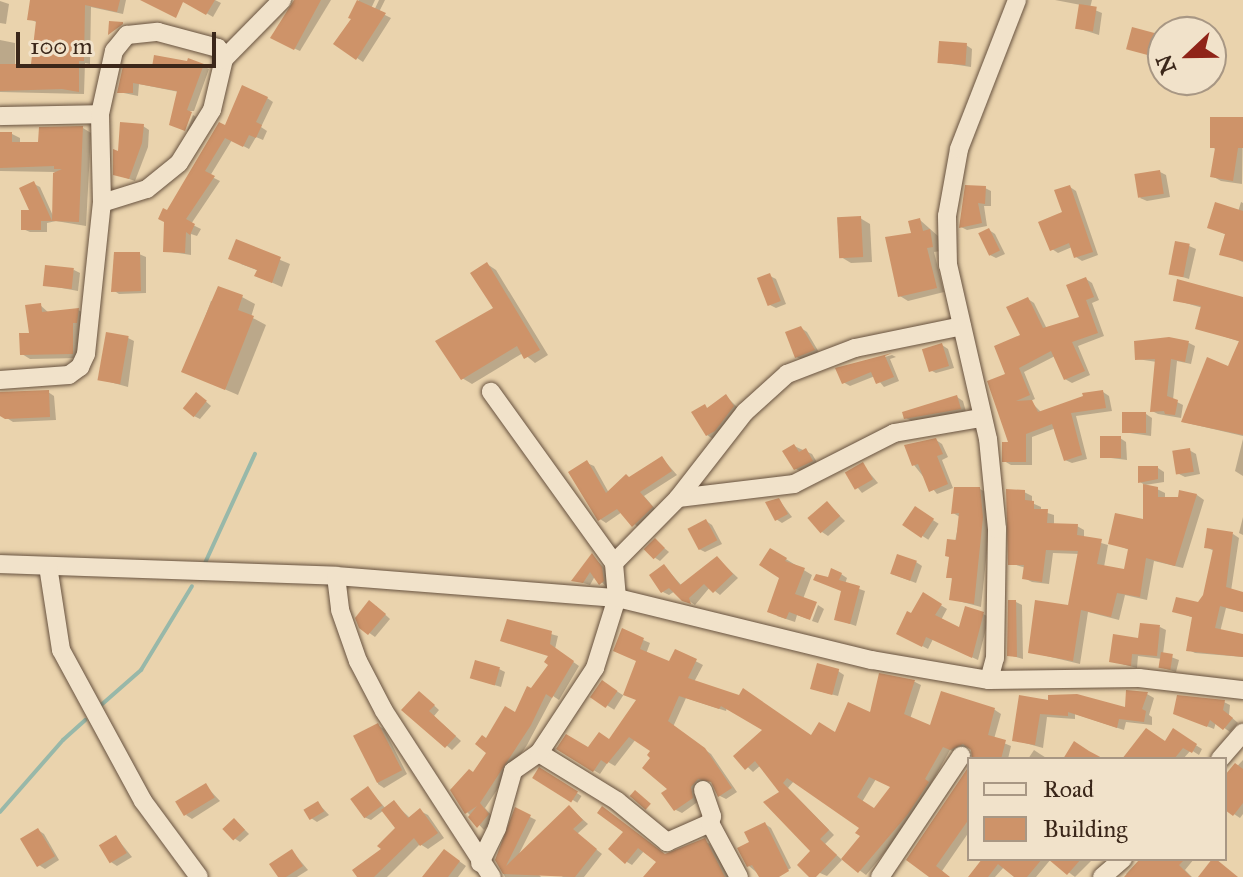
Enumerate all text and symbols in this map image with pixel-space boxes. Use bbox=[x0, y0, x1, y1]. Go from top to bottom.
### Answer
scale bar bbox=[20, 16, 220, 66]
north arrow bbox=[1147, 16, 1227, 96]
text: 100 m bbox=[30, 31, 93, 61]
text: N bbox=[1150, 51, 1182, 78]
legend bbox=[967, 757, 1227, 861]
text: Road bbox=[1043, 774, 1094, 804]
text: Building bbox=[1043, 814, 1128, 844]

